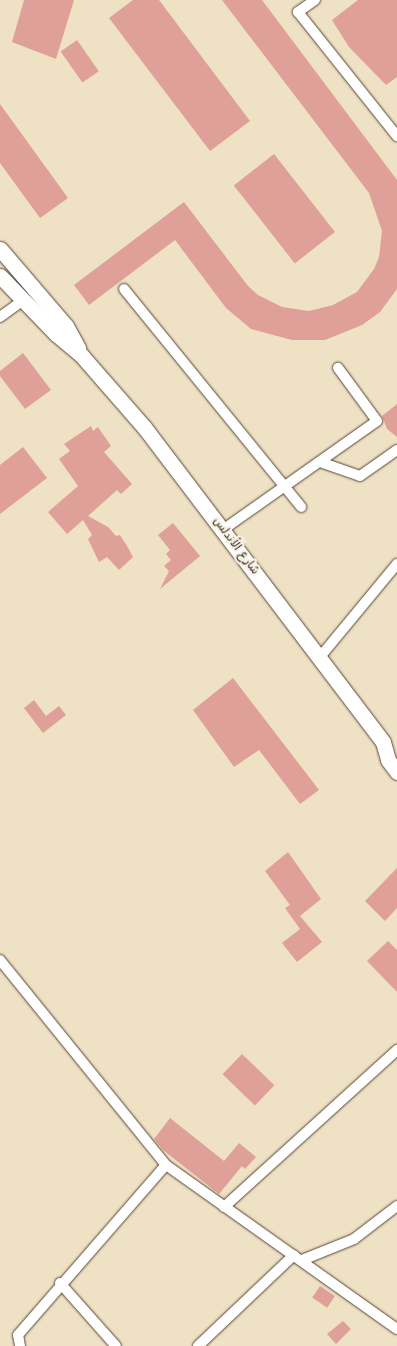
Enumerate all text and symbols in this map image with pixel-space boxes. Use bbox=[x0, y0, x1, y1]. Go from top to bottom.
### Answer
street label: شارع الأندلس bbox=[210, 515, 262, 577]

